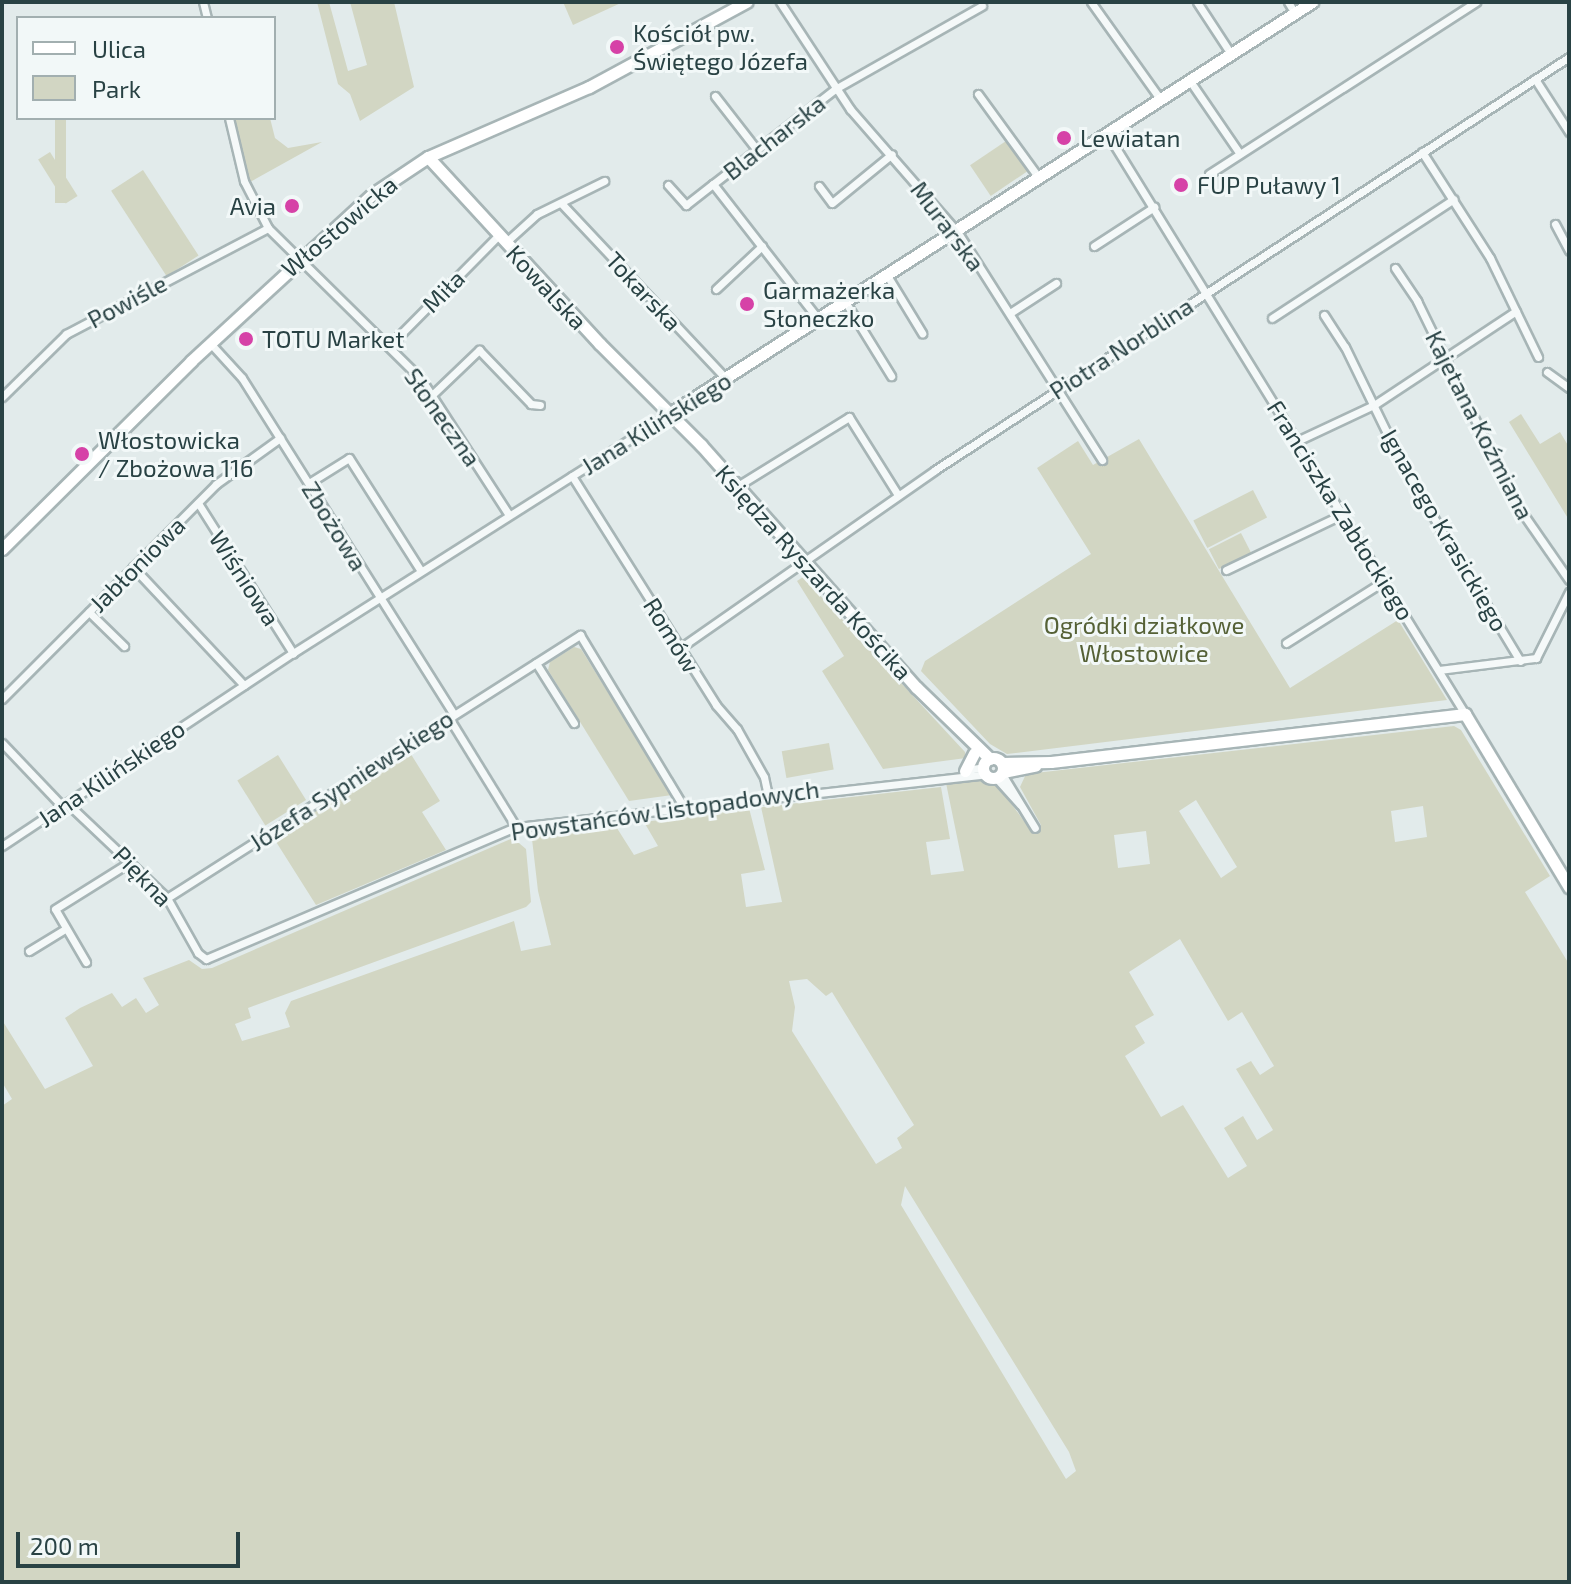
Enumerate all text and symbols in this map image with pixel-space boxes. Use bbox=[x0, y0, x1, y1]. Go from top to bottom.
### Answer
legend bbox=[16, 16, 276, 120]
place label: Kościół pw. Świętego Józefa bbox=[633, 19, 808, 75]
text: Ulica bbox=[92, 34, 146, 63]
marker: Kościół pw. Świętego Józefa bbox=[608, 38, 626, 56]
text: Park bbox=[92, 74, 141, 103]
street label: Blacharska bbox=[717, 88, 831, 186]
place label: Lewiatan bbox=[1080, 124, 1180, 152]
marker: Lewiatan bbox=[1055, 129, 1073, 147]
street label: Włostowicka bbox=[275, 169, 403, 283]
place label: FUP Puławy 1 bbox=[1197, 171, 1342, 199]
street label: Murarska bbox=[905, 176, 991, 276]
marker: FUP Puławy 1 bbox=[1172, 176, 1190, 194]
place label: Avia bbox=[230, 192, 276, 220]
marker: Avia bbox=[283, 197, 301, 215]
street label: Kowalska bbox=[501, 239, 593, 335]
street label: Tokarska bbox=[600, 246, 688, 336]
street label: Miła bbox=[416, 264, 470, 318]
street label: Powiśle bbox=[82, 268, 172, 334]
place label: Garmażerka Słoneczko bbox=[763, 276, 895, 332]
street label: Piotra Norblina bbox=[1044, 291, 1198, 405]
marker: Garmażerka Słoneczko bbox=[738, 295, 756, 313]
place label: TOTU Market bbox=[262, 325, 404, 353]
street label: Kajetana Koźmiana bbox=[1420, 326, 1540, 524]
marker: TOTU Market bbox=[237, 330, 255, 348]
street label: Słoneczna bbox=[399, 363, 487, 471]
street label: Jana Kilińskiego bbox=[576, 365, 736, 481]
street label: Franciszka Zabłockiego bbox=[1262, 395, 1420, 625]
street label: Ignacego Krasickiego bbox=[1375, 424, 1515, 636]
place label: Włostowicka / Zbożowa 116 bbox=[98, 426, 253, 482]
marker: Włostowicka / Zbożowa 116 bbox=[73, 445, 91, 463]
street label: Księdza Ryszarda Kościka bbox=[710, 459, 918, 685]
street label: Zbożowa bbox=[296, 476, 374, 576]
street label: Jabłoniowa bbox=[83, 510, 191, 618]
street label: Wiśniowa bbox=[204, 525, 286, 631]
street label: Romów bbox=[638, 592, 706, 678]
park label: Ogródki działkowe Włostowice bbox=[1044, 611, 1244, 667]
street label: Józefa Sypniewskiego bbox=[244, 703, 458, 857]
street label: Jana Kilińskiego bbox=[32, 713, 190, 833]
street label: Powstańców Listopadowych bbox=[509, 774, 821, 846]
street label: Piękna bbox=[108, 840, 178, 912]
scale bar bbox=[20, 1516, 244, 1566]
text: 200 m bbox=[30, 1531, 99, 1560]

